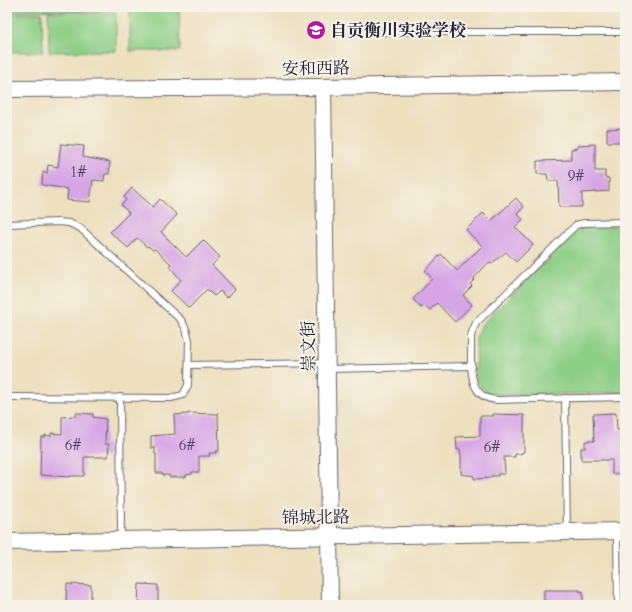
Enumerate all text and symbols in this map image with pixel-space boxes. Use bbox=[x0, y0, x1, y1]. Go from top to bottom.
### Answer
school or university icon: 自贡衡川实验学校 bbox=[305, 19, 327, 41]
place label: 自贡衡川实验学校 bbox=[330, 19, 466, 42]
street label: 安和西路 bbox=[282, 56, 350, 81]
house number: 1# bbox=[70, 162, 86, 182]
house number: 9# bbox=[568, 166, 584, 186]
street label: 崇文街 bbox=[297, 320, 320, 372]
house number: 6# bbox=[65, 435, 81, 455]
house number: 6# bbox=[179, 435, 195, 455]
house number: 6# bbox=[484, 437, 500, 457]
street label: 锦城北路 bbox=[282, 505, 350, 530]

